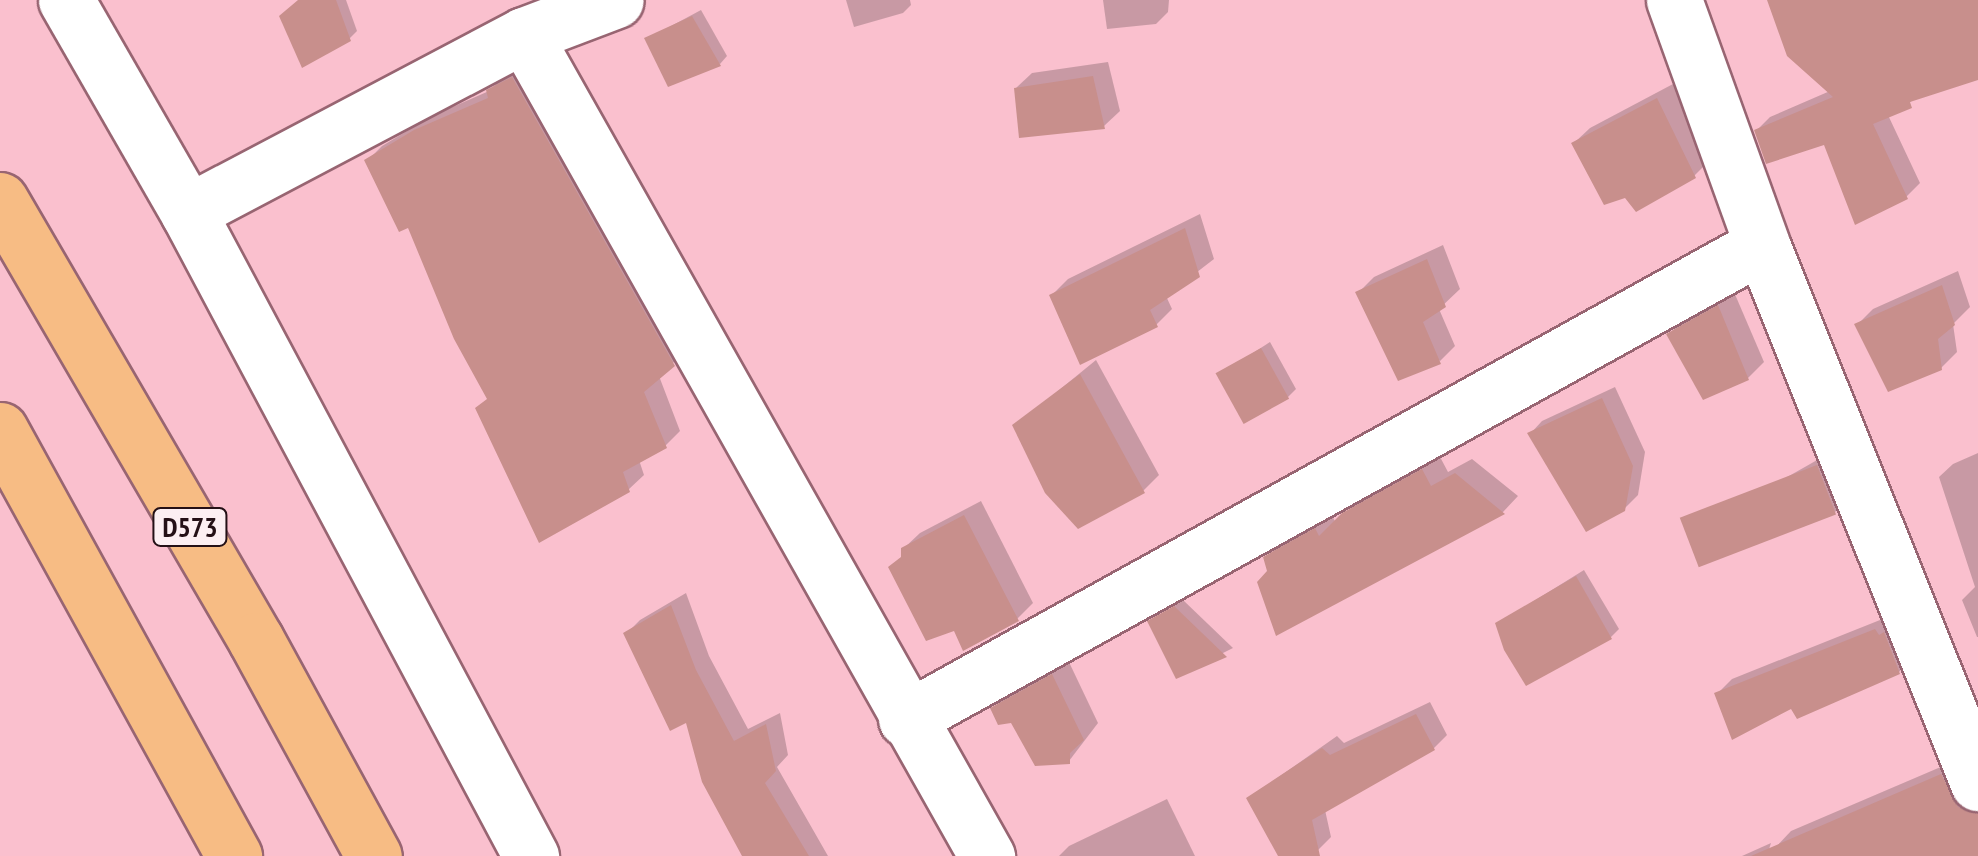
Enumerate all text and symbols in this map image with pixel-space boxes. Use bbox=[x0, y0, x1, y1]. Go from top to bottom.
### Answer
road number: D573 bbox=[150, 504, 230, 550]

